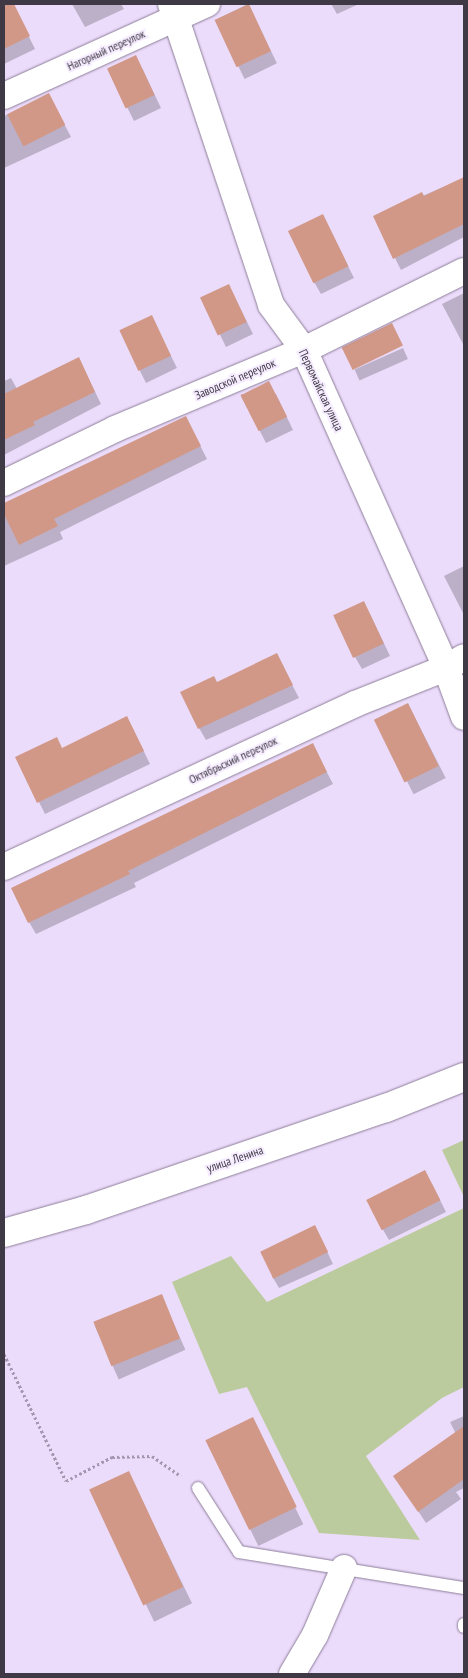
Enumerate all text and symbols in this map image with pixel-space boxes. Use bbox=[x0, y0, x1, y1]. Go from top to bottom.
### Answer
street label: Нагорный переулок bbox=[65, 26, 147, 74]
street label: Первомайская улица bbox=[296, 347, 346, 433]
street label: Заводской переулок bbox=[192, 356, 278, 402]
street label: Октябрьский переулок bbox=[187, 733, 279, 787]
street label: улица Ленина bbox=[205, 1143, 265, 1175]

